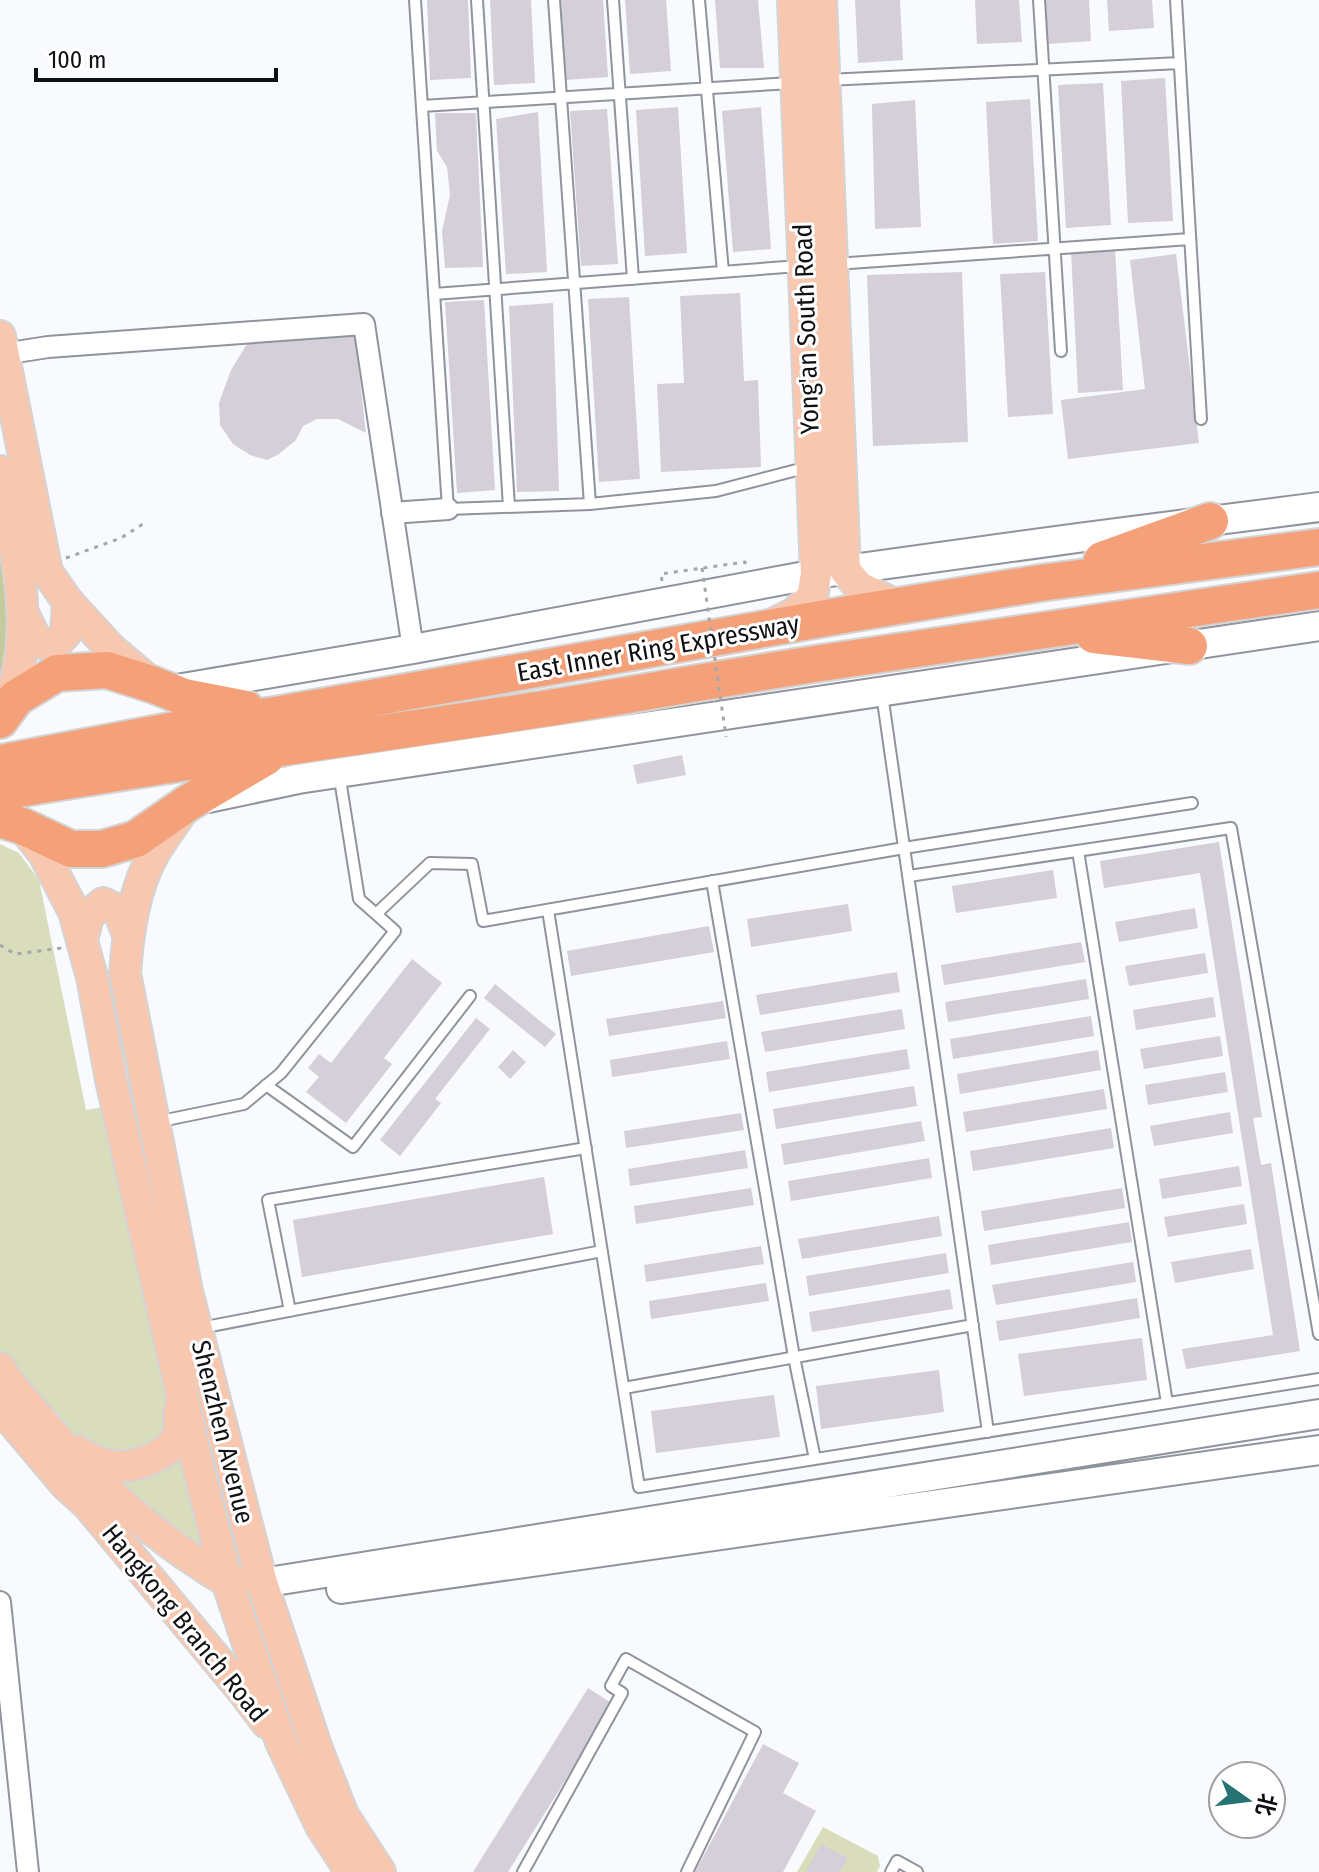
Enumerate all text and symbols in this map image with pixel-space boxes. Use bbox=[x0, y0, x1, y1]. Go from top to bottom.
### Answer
scale bar bbox=[36, 32, 276, 82]
text: 100 m bbox=[48, 46, 106, 74]
street label: Yong'an South Road bbox=[787, 223, 826, 435]
street label: East Inner Ring Expressway bbox=[514, 608, 802, 689]
street label: Shenzhen Avenue bbox=[185, 1337, 260, 1527]
street label: Hangkong Branch Road bbox=[95, 1518, 274, 1729]
north arrow bbox=[1207, 1760, 1287, 1840]
text: 北 bbox=[1250, 1791, 1282, 1819]

